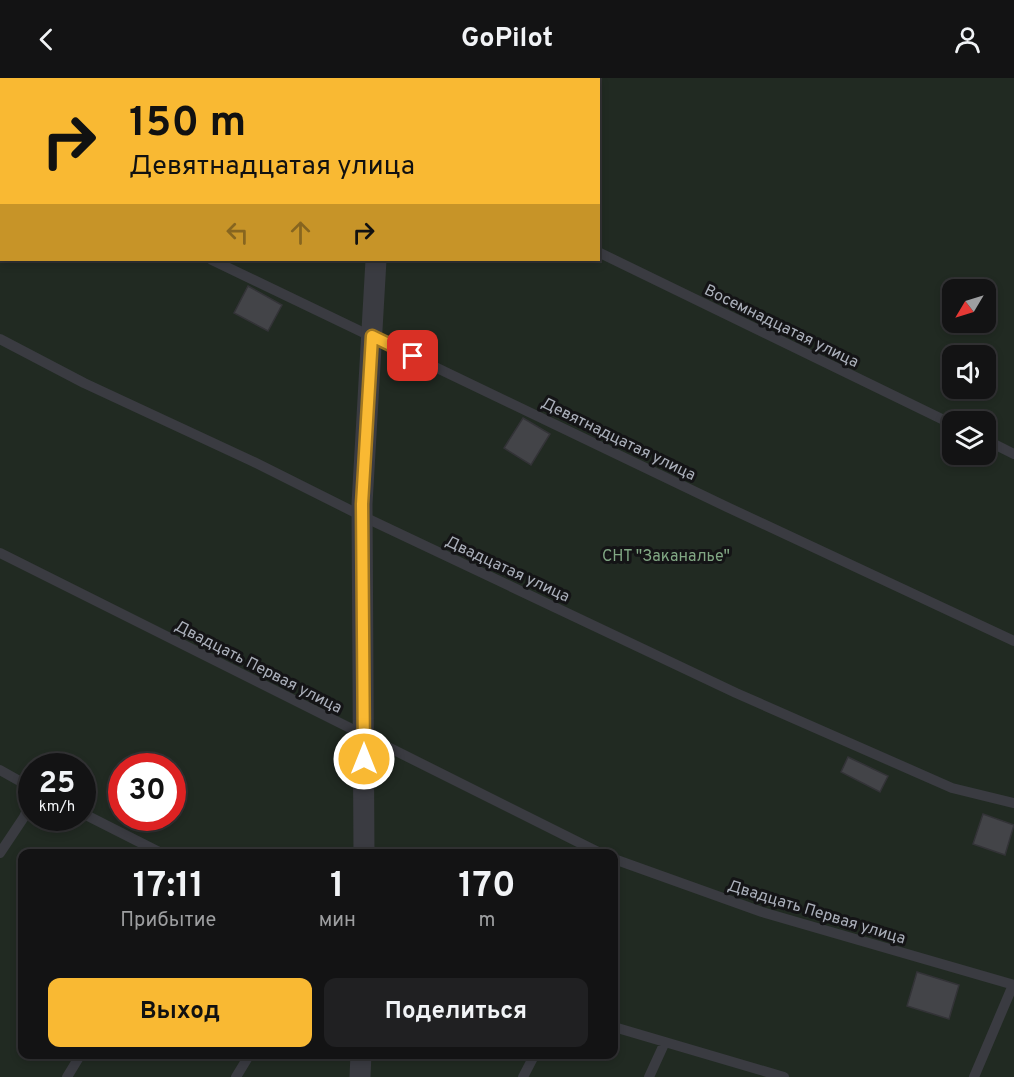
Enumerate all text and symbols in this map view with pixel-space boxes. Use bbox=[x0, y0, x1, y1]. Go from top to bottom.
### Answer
text: GoPilot bbox=[461, 22, 553, 56]
icon: back bbox=[30, 23, 63, 56]
icon: person bbox=[951, 23, 984, 56]
text: 150 m bbox=[129, 98, 246, 151]
icon: right bbox=[30, 102, 108, 180]
text: Девятнадцатая улица bbox=[129, 150, 415, 184]
icon: left bbox=[221, 216, 254, 249]
icon: ahead bbox=[284, 216, 317, 249]
icon: right bbox=[347, 216, 380, 249]
north arrow bbox=[942, 279, 996, 333]
map controls bbox=[942, 279, 996, 465]
street label: Восемнадцатая улица bbox=[701, 281, 862, 373]
pin bbox=[387, 330, 438, 381]
icon: arrive bbox=[396, 339, 429, 372]
button: sound bbox=[942, 345, 996, 399]
street label: Девятнадцатая улица bbox=[538, 394, 699, 486]
button: layers bbox=[942, 411, 996, 465]
street label: Двадцатая улица bbox=[442, 532, 573, 607]
park label: СНТ "Заканалье" bbox=[602, 547, 730, 567]
street label: Двадцать Первая улица bbox=[171, 617, 345, 719]
position arrow bbox=[332, 727, 396, 791]
speed limit sign: 30 bbox=[108, 753, 186, 831]
text: 25 bbox=[39, 766, 75, 803]
text: km/h bbox=[39, 798, 75, 817]
text: 17:11 bbox=[133, 864, 204, 910]
text: 1 bbox=[330, 864, 344, 910]
text: 170 bbox=[458, 864, 516, 910]
street label: Двадцать Первая улица bbox=[725, 876, 908, 950]
text: Прибытие bbox=[120, 908, 216, 934]
text: мин bbox=[319, 908, 356, 934]
text: m bbox=[479, 908, 495, 934]
button: Выход bbox=[48, 978, 312, 1047]
button: Поделиться bbox=[324, 978, 588, 1047]

